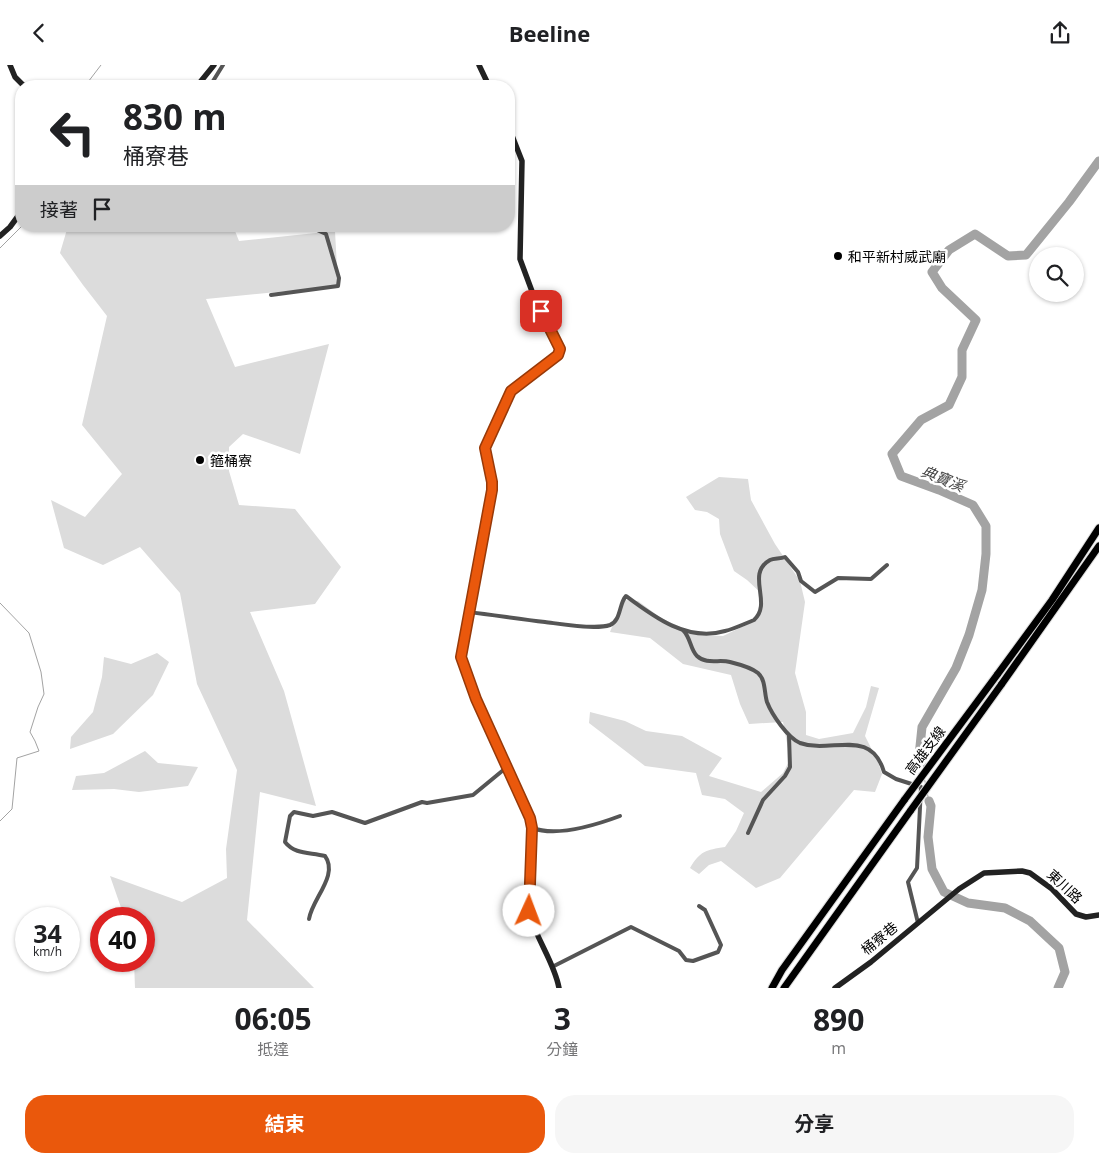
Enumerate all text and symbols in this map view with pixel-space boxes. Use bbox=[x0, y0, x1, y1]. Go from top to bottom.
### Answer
text: Beeline bbox=[509, 18, 590, 48]
icon: back bbox=[25, 19, 53, 47]
icon: share bbox=[1046, 19, 1074, 47]
text: 830 m bbox=[123, 93, 227, 140]
icon: left bbox=[40, 100, 105, 165]
text: 桶寮巷 bbox=[123, 140, 189, 170]
icon: arrive bbox=[88, 195, 116, 223]
text: 接著 bbox=[40, 197, 78, 223]
place label: 和平新村威武廟 bbox=[848, 247, 946, 266]
map controls bbox=[1029, 247, 1084, 302]
button: search bbox=[1029, 247, 1084, 302]
marker: 和平新村威武廟 bbox=[832, 250, 844, 262]
pin bbox=[520, 290, 562, 332]
icon: arrive bbox=[527, 297, 555, 325]
place label: 箍桶寮 bbox=[210, 451, 252, 470]
marker: 箍桶寮 bbox=[194, 454, 206, 466]
water label: 典寶溪 bbox=[918, 460, 969, 496]
street label: 高雄支線 bbox=[901, 722, 949, 778]
street label: 東川路 bbox=[1043, 865, 1087, 907]
position arrow bbox=[502, 884, 554, 936]
speed limit sign: 40 bbox=[90, 907, 155, 972]
text: 34 bbox=[33, 916, 62, 950]
street label: 桶寮巷 bbox=[857, 917, 901, 959]
text: km/h bbox=[33, 943, 62, 960]
text: 06:05 bbox=[235, 998, 312, 1039]
text: 3 bbox=[554, 998, 571, 1039]
text: 890 bbox=[813, 999, 864, 1040]
text: m bbox=[831, 1037, 846, 1059]
text: 抵達 bbox=[257, 1038, 289, 1060]
text: 分鐘 bbox=[546, 1038, 578, 1060]
button: 結束 bbox=[25, 1095, 545, 1153]
button: 分享 bbox=[555, 1095, 1074, 1153]

